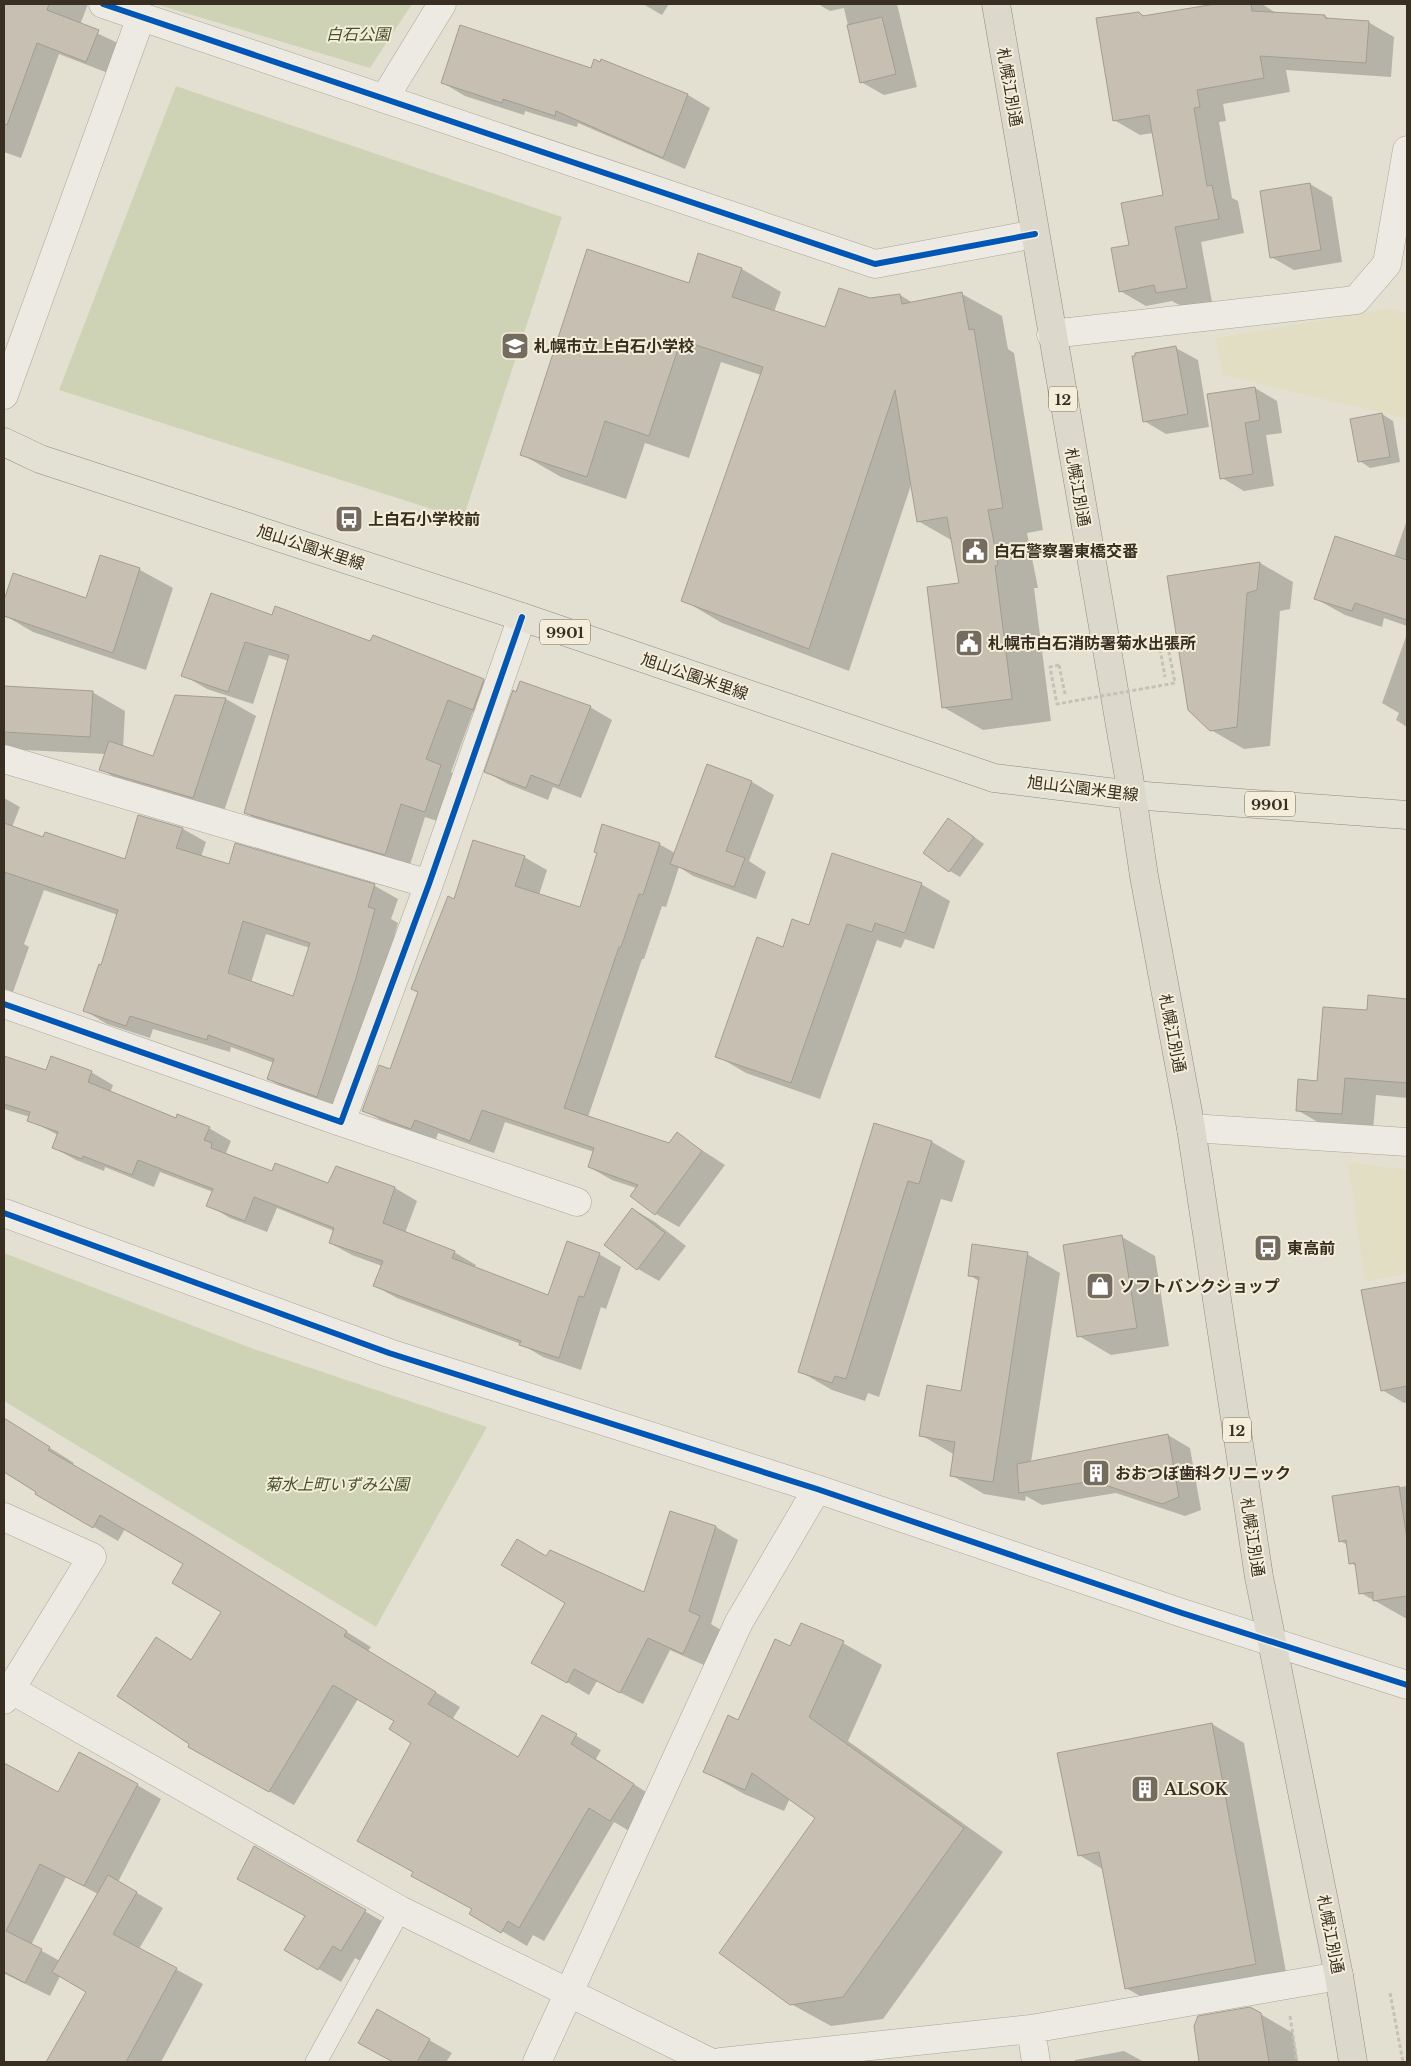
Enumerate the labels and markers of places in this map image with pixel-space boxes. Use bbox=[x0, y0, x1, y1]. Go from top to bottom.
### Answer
school or university icon: 札幌市立上白石小学校 bbox=[500, 331, 530, 361]
place label: 札幌市立上白石小学校 bbox=[534, 336, 694, 356]
bus stop icon: 上白石小学校前 bbox=[334, 504, 364, 534]
place label: 上白石小学校前 bbox=[368, 509, 480, 529]
public building icon: 白石警察署東橋交番 bbox=[960, 536, 990, 566]
place label: 白石警察署東橋交番 bbox=[994, 541, 1138, 561]
public building icon: 札幌市白石消防署菊水出張所 bbox=[954, 628, 984, 658]
place label: 札幌市白石消防署菊水出張所 bbox=[988, 633, 1196, 653]
bus stop icon: 東高前 bbox=[1253, 1233, 1283, 1263]
place label: 東高前 bbox=[1287, 1238, 1335, 1258]
shop icon: ソフトバンクショップ bbox=[1085, 1271, 1115, 1301]
place label: ソフトバンクショップ bbox=[1119, 1276, 1280, 1296]
building icon: おおつぼ歯科クリニック bbox=[1081, 1458, 1111, 1488]
place label: おおつぼ歯科クリニック bbox=[1115, 1463, 1291, 1483]
building icon: ALSOK bbox=[1130, 1774, 1160, 1804]
place label: ALSOK bbox=[1163, 1779, 1229, 1799]

